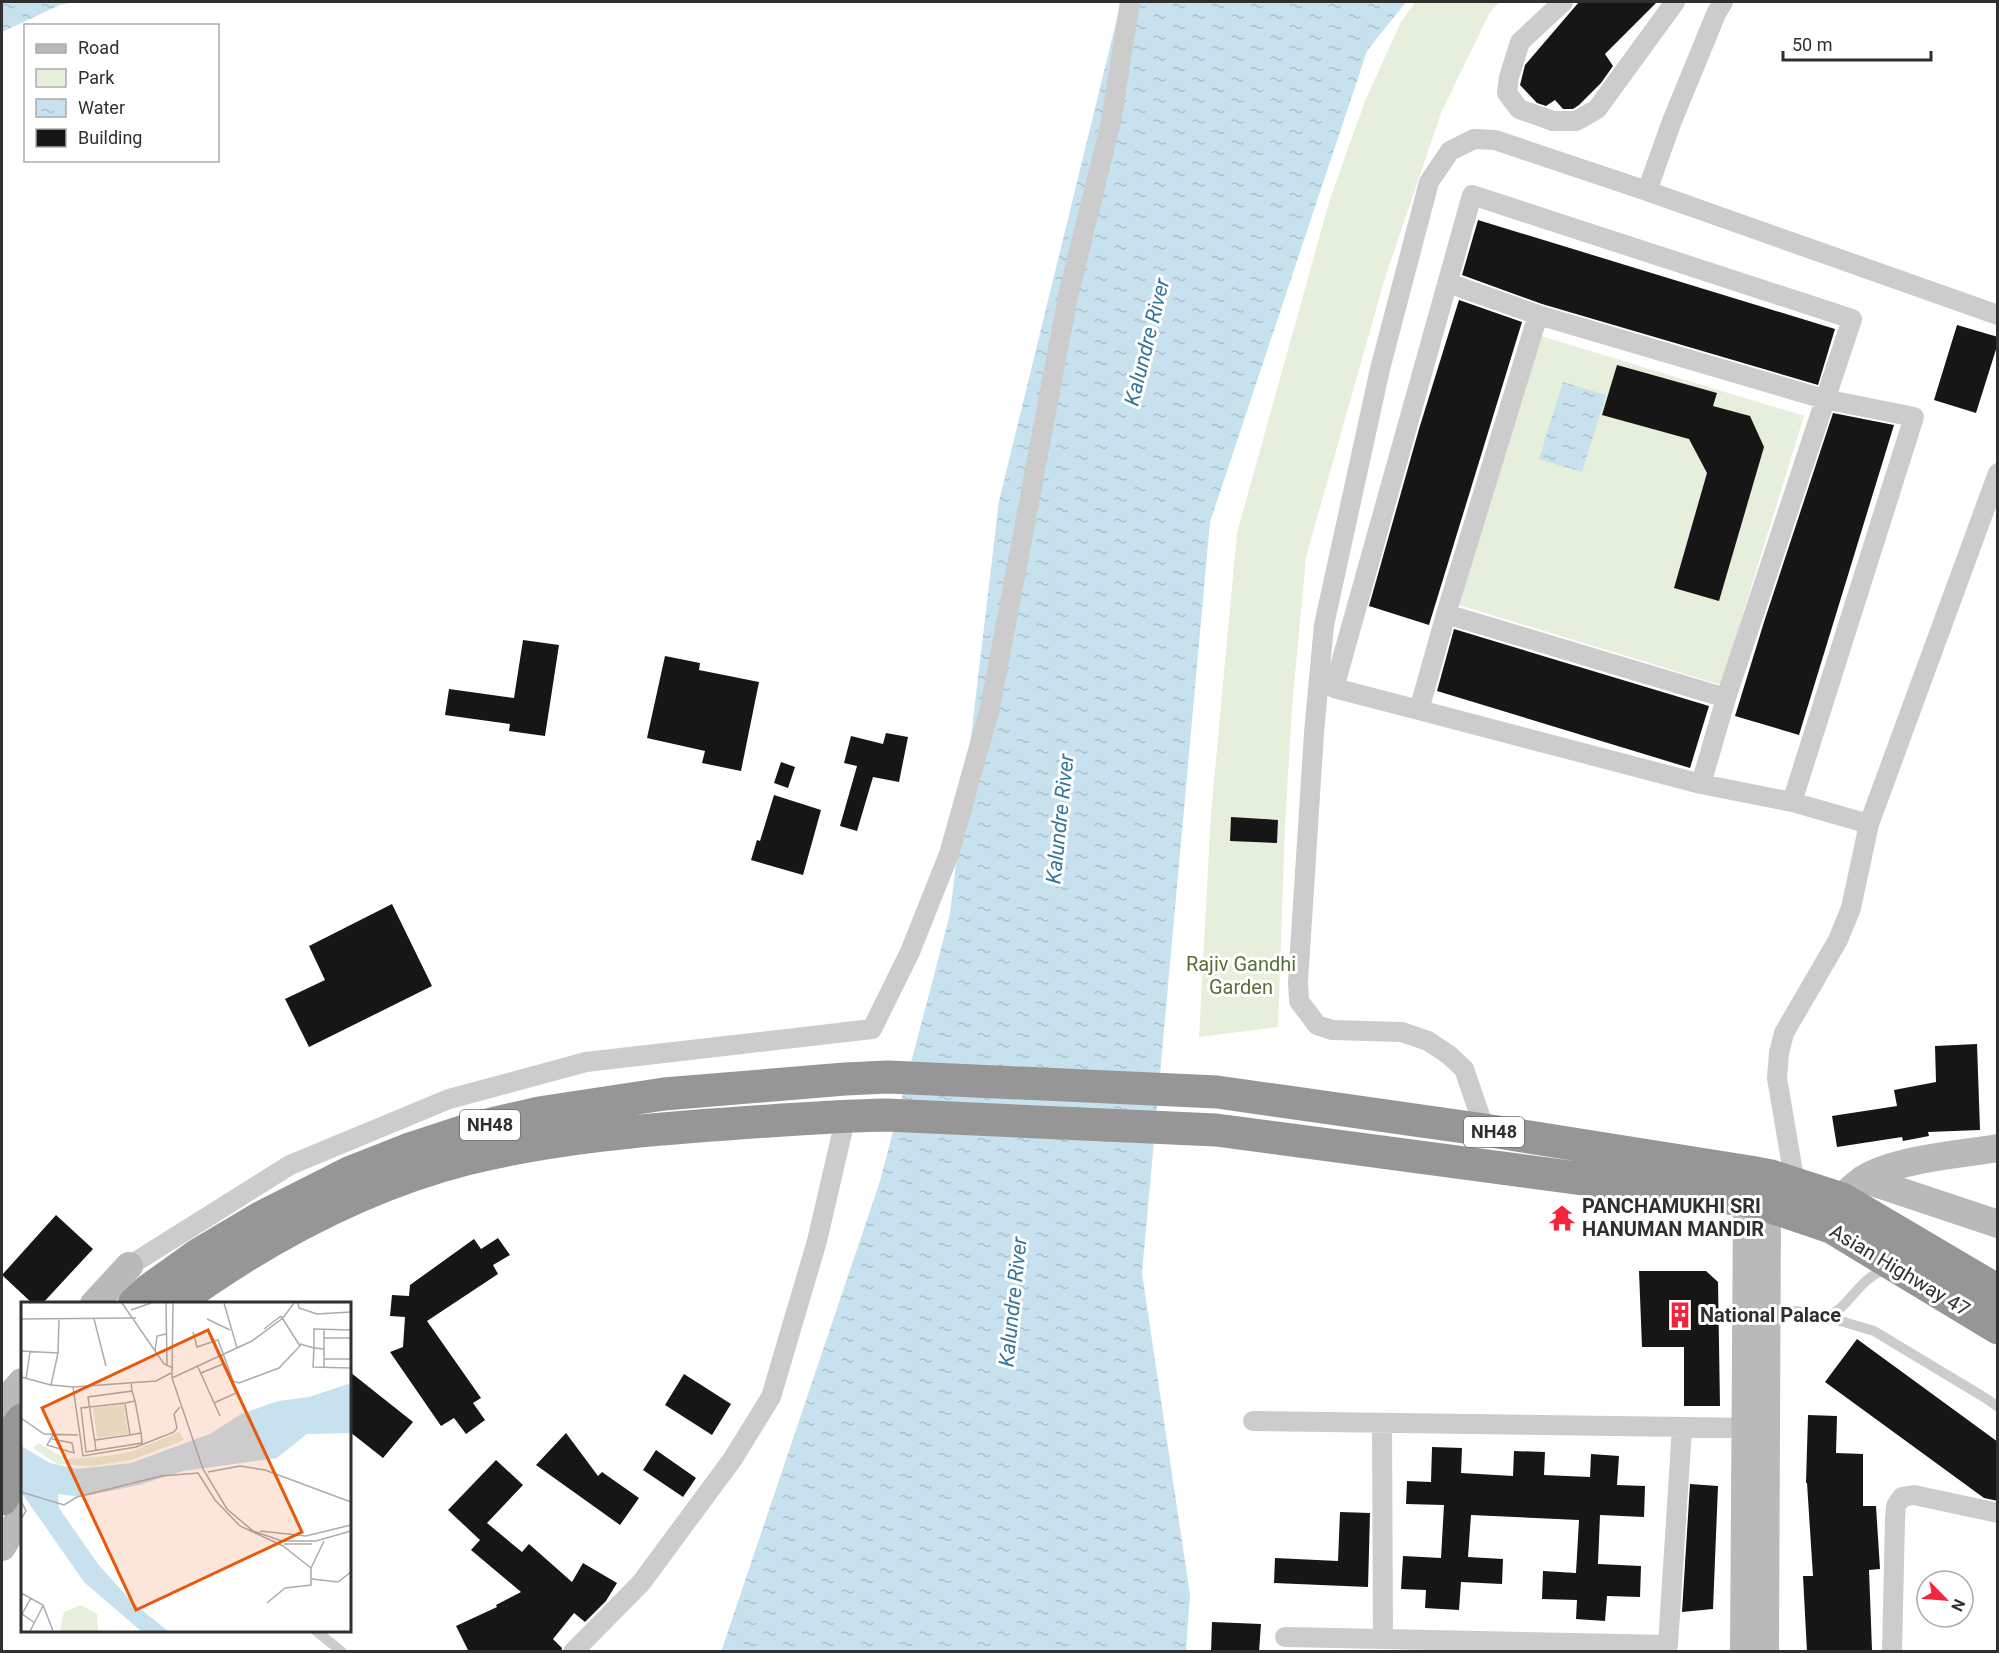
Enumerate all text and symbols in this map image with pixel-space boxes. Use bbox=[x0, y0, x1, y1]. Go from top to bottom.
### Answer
legend bbox=[24, 24, 219, 162]
scale bar bbox=[1783, 24, 1932, 62]
text: 50 m bbox=[1792, 34, 1832, 55]
text: Road bbox=[78, 37, 119, 58]
text: Park bbox=[78, 67, 115, 88]
text: Water bbox=[78, 97, 125, 118]
text: Building bbox=[78, 127, 142, 148]
water label: Kalundre River bbox=[1120, 275, 1175, 408]
water label: Kalundre River bbox=[1041, 752, 1079, 885]
park label: Rajiv Gandhi Garden bbox=[1186, 952, 1296, 999]
road number: NH48 bbox=[460, 1110, 520, 1140]
road number: NH48 bbox=[1464, 1117, 1524, 1147]
place label: PANCHAMUKHI SRI HANUMAN MANDIR bbox=[1582, 1194, 1764, 1241]
temple icon: PANCHAMUKHI SRI HANUMAN MANDIR bbox=[1547, 1203, 1577, 1233]
street label: Asian Highway 47 bbox=[1826, 1219, 1974, 1321]
water label: Kalundre River bbox=[994, 1235, 1032, 1368]
building icon: National Palace bbox=[1665, 1300, 1695, 1330]
inset map bbox=[21, 1302, 351, 1632]
place label: National Palace bbox=[1700, 1303, 1841, 1327]
north arrow bbox=[1915, 1569, 1975, 1629]
text: N bbox=[1947, 1596, 1969, 1614]

